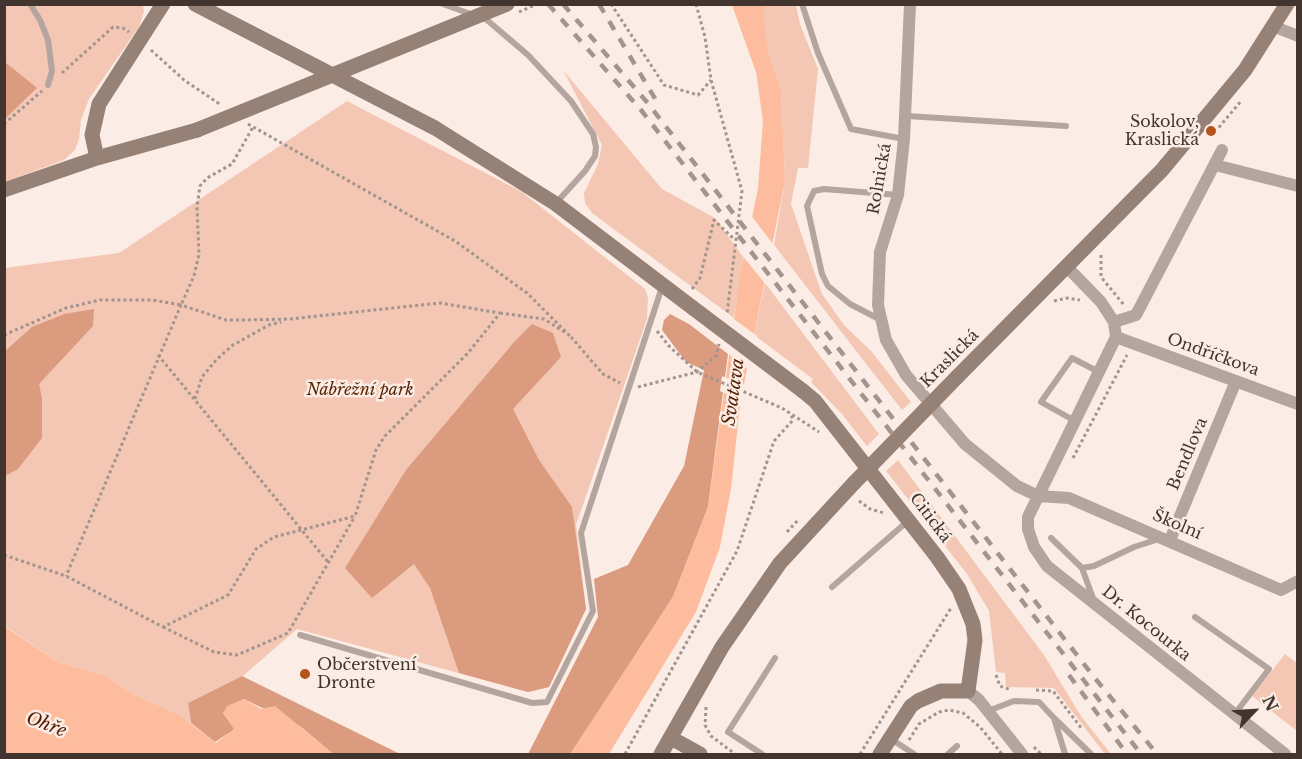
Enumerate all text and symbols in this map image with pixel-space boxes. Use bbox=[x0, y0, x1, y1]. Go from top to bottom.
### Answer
place label: Sokolov, Kraslická bbox=[1125, 112, 1199, 150]
marker: Sokolov, Kraslická bbox=[1204, 124, 1218, 138]
street label: Rolnická bbox=[864, 142, 896, 216]
street label: Kraslická bbox=[917, 326, 983, 392]
street label: Ondříčkova bbox=[1164, 329, 1262, 381]
water label: Svatava bbox=[719, 357, 749, 427]
park label: Nábřežní park bbox=[307, 380, 413, 400]
street label: Bendlova bbox=[1164, 415, 1212, 493]
street label: Citická bbox=[905, 489, 955, 547]
street label: Školní bbox=[1149, 506, 1205, 544]
street label: Dr. Kocourka bbox=[1098, 582, 1194, 666]
place label: Občerstvení Dronte bbox=[317, 655, 416, 693]
marker: Občerstvení Dronte bbox=[298, 667, 312, 681]
north arrow bbox=[1224, 681, 1284, 741]
text: N bbox=[1258, 692, 1283, 714]
water label: Ohře bbox=[23, 708, 69, 742]

